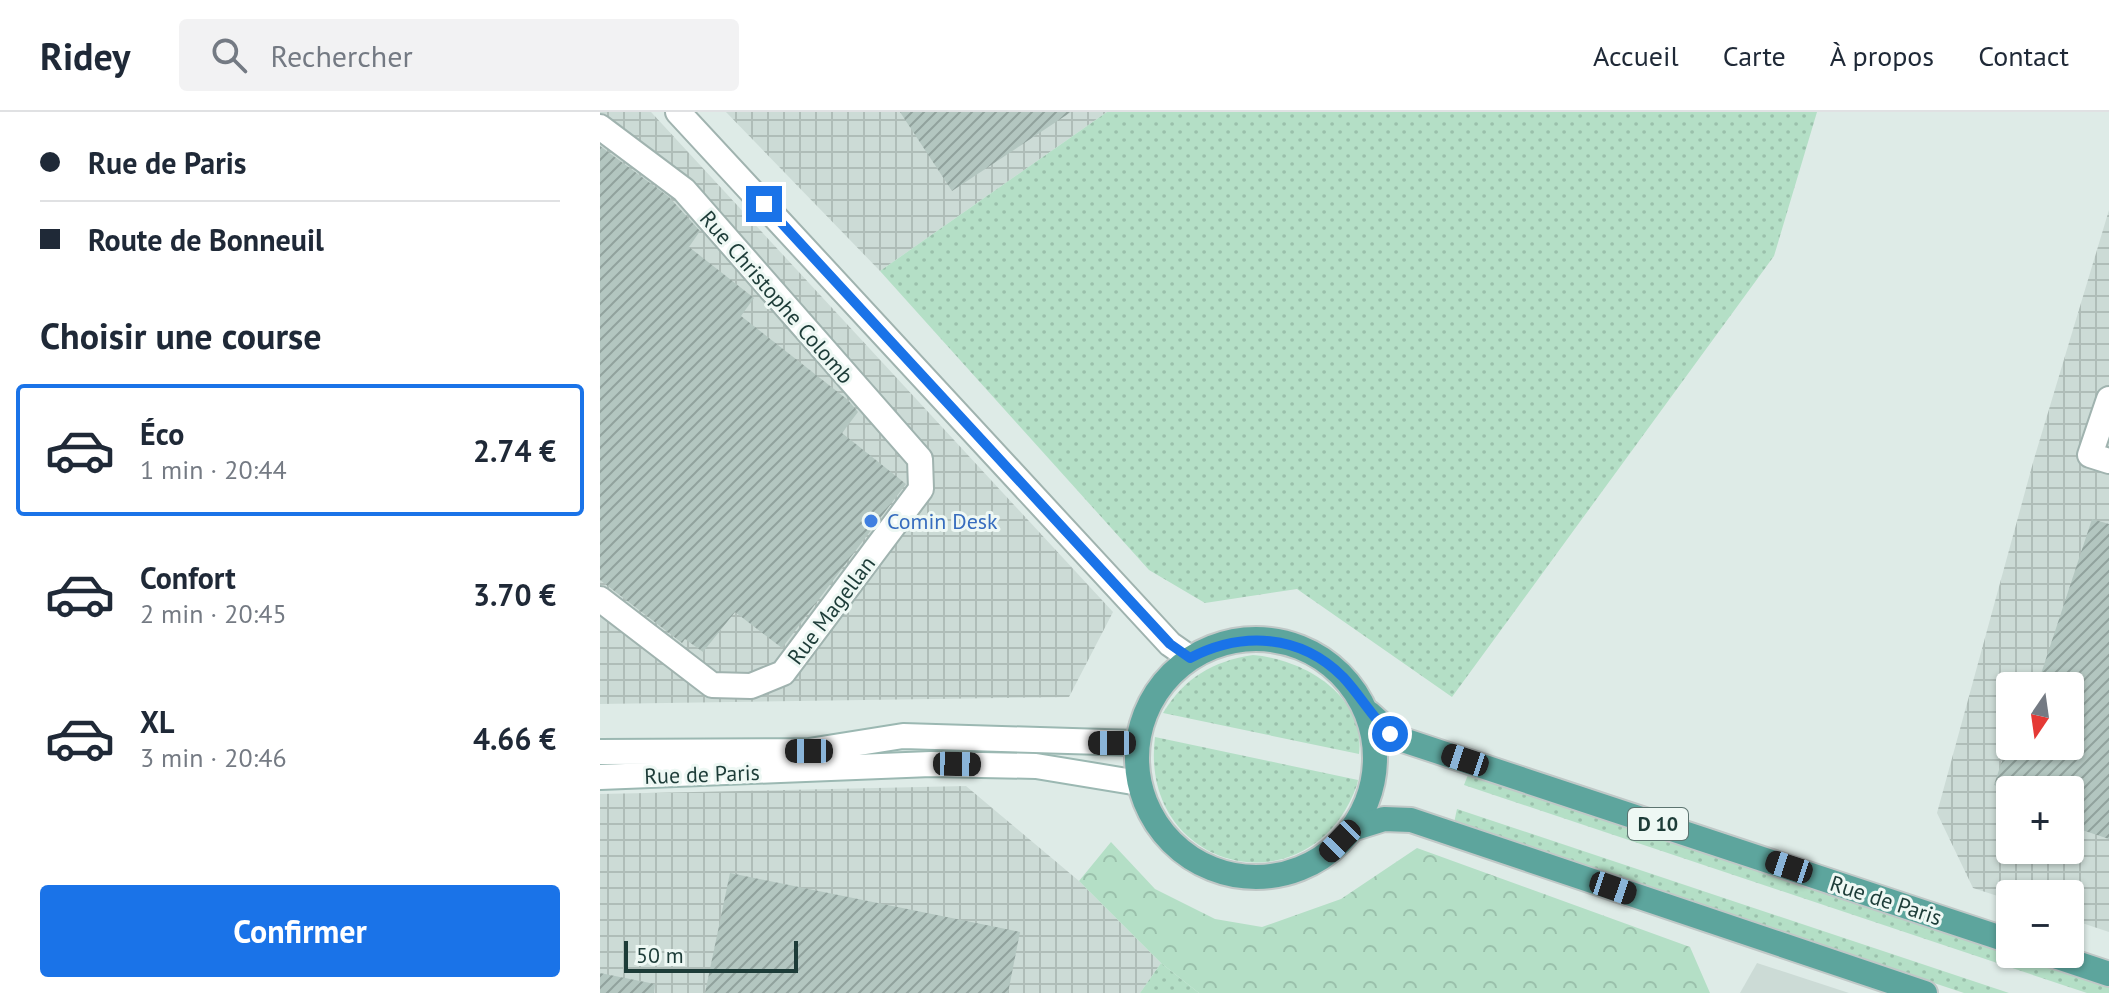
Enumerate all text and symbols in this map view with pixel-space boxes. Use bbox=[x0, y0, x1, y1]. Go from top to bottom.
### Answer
search box bbox=[179, 19, 739, 91]
text: Ridey bbox=[40, 31, 131, 80]
icon: search bbox=[207, 33, 251, 77]
text: Rechercher bbox=[271, 36, 413, 75]
text: Accueil bbox=[1593, 37, 1679, 74]
text: Carte bbox=[1723, 37, 1786, 74]
text: À propos bbox=[1830, 37, 1934, 74]
text: Contact bbox=[1978, 37, 2069, 74]
text: Rue de Paris bbox=[88, 143, 246, 182]
route end bbox=[746, 186, 782, 222]
street label: Rue Christophe Colomb bbox=[694, 205, 860, 389]
text: Route de Bonneuil bbox=[88, 220, 324, 259]
text: Choisir une course bbox=[40, 312, 322, 359]
icon: car bbox=[44, 414, 116, 486]
text: Éco bbox=[140, 414, 184, 453]
text: 2.74 € bbox=[473, 431, 556, 470]
text: 1 min · 20:44 bbox=[140, 453, 287, 486]
place label: Comin Desk bbox=[887, 507, 998, 535]
marker: Comin Desk bbox=[862, 512, 880, 530]
street label: Rue Magellan bbox=[781, 550, 881, 670]
icon: car bbox=[44, 558, 116, 630]
text: Confort bbox=[140, 558, 236, 597]
text: 3.70 € bbox=[473, 575, 556, 614]
text: 2 min · 20:45 bbox=[140, 597, 287, 630]
north arrow bbox=[1996, 672, 2084, 760]
map controls bbox=[1996, 672, 2084, 968]
icon: car bbox=[44, 702, 116, 774]
text: XL bbox=[140, 702, 174, 741]
route start bbox=[1372, 716, 1408, 752]
text: 4.66 € bbox=[473, 719, 556, 758]
car bbox=[1088, 731, 1136, 755]
car bbox=[785, 739, 833, 763]
text: 3 min · 20:46 bbox=[140, 741, 287, 774]
car bbox=[1438, 741, 1492, 779]
car bbox=[933, 752, 981, 776]
street label: Rue de Paris bbox=[644, 758, 760, 790]
button: + bbox=[1996, 776, 2084, 864]
road number: D 10 bbox=[1628, 808, 1688, 840]
car bbox=[1315, 815, 1365, 867]
car bbox=[1762, 848, 1816, 886]
car bbox=[1586, 869, 1640, 907]
street label: Rue de Paris bbox=[1827, 869, 1945, 931]
button: − bbox=[1996, 880, 2084, 968]
button: Confirmer bbox=[40, 885, 560, 977]
scale bar bbox=[624, 937, 798, 973]
text: 50 m bbox=[636, 941, 684, 969]

